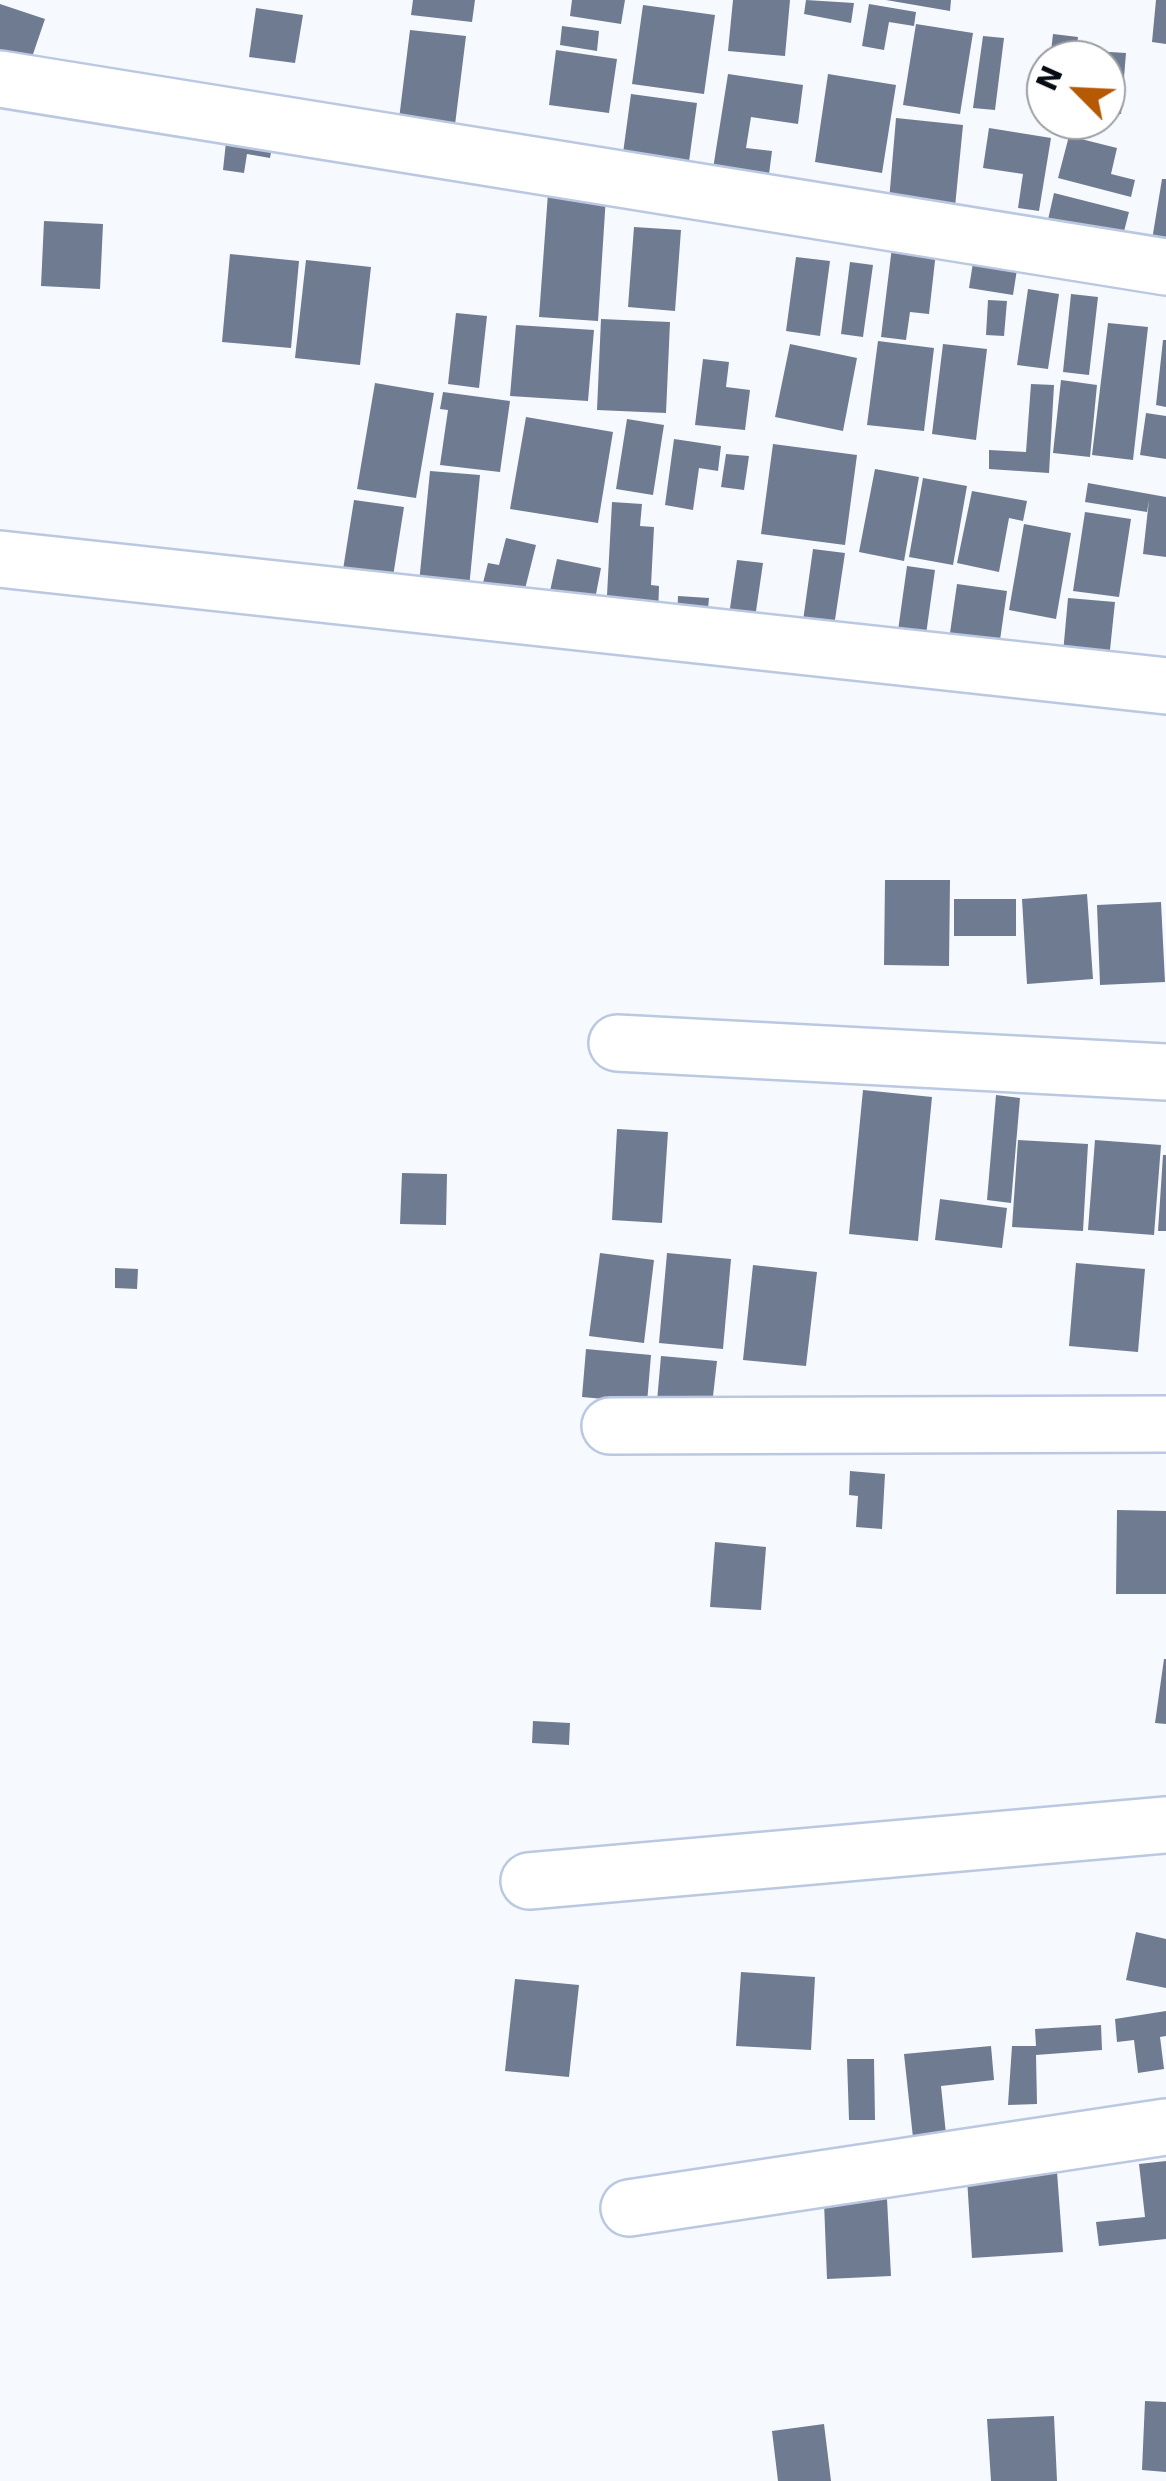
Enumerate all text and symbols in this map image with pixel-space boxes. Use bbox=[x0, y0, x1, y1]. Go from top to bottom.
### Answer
north arrow bbox=[1026, 40, 1126, 140]
text: N bbox=[1030, 61, 1070, 96]

